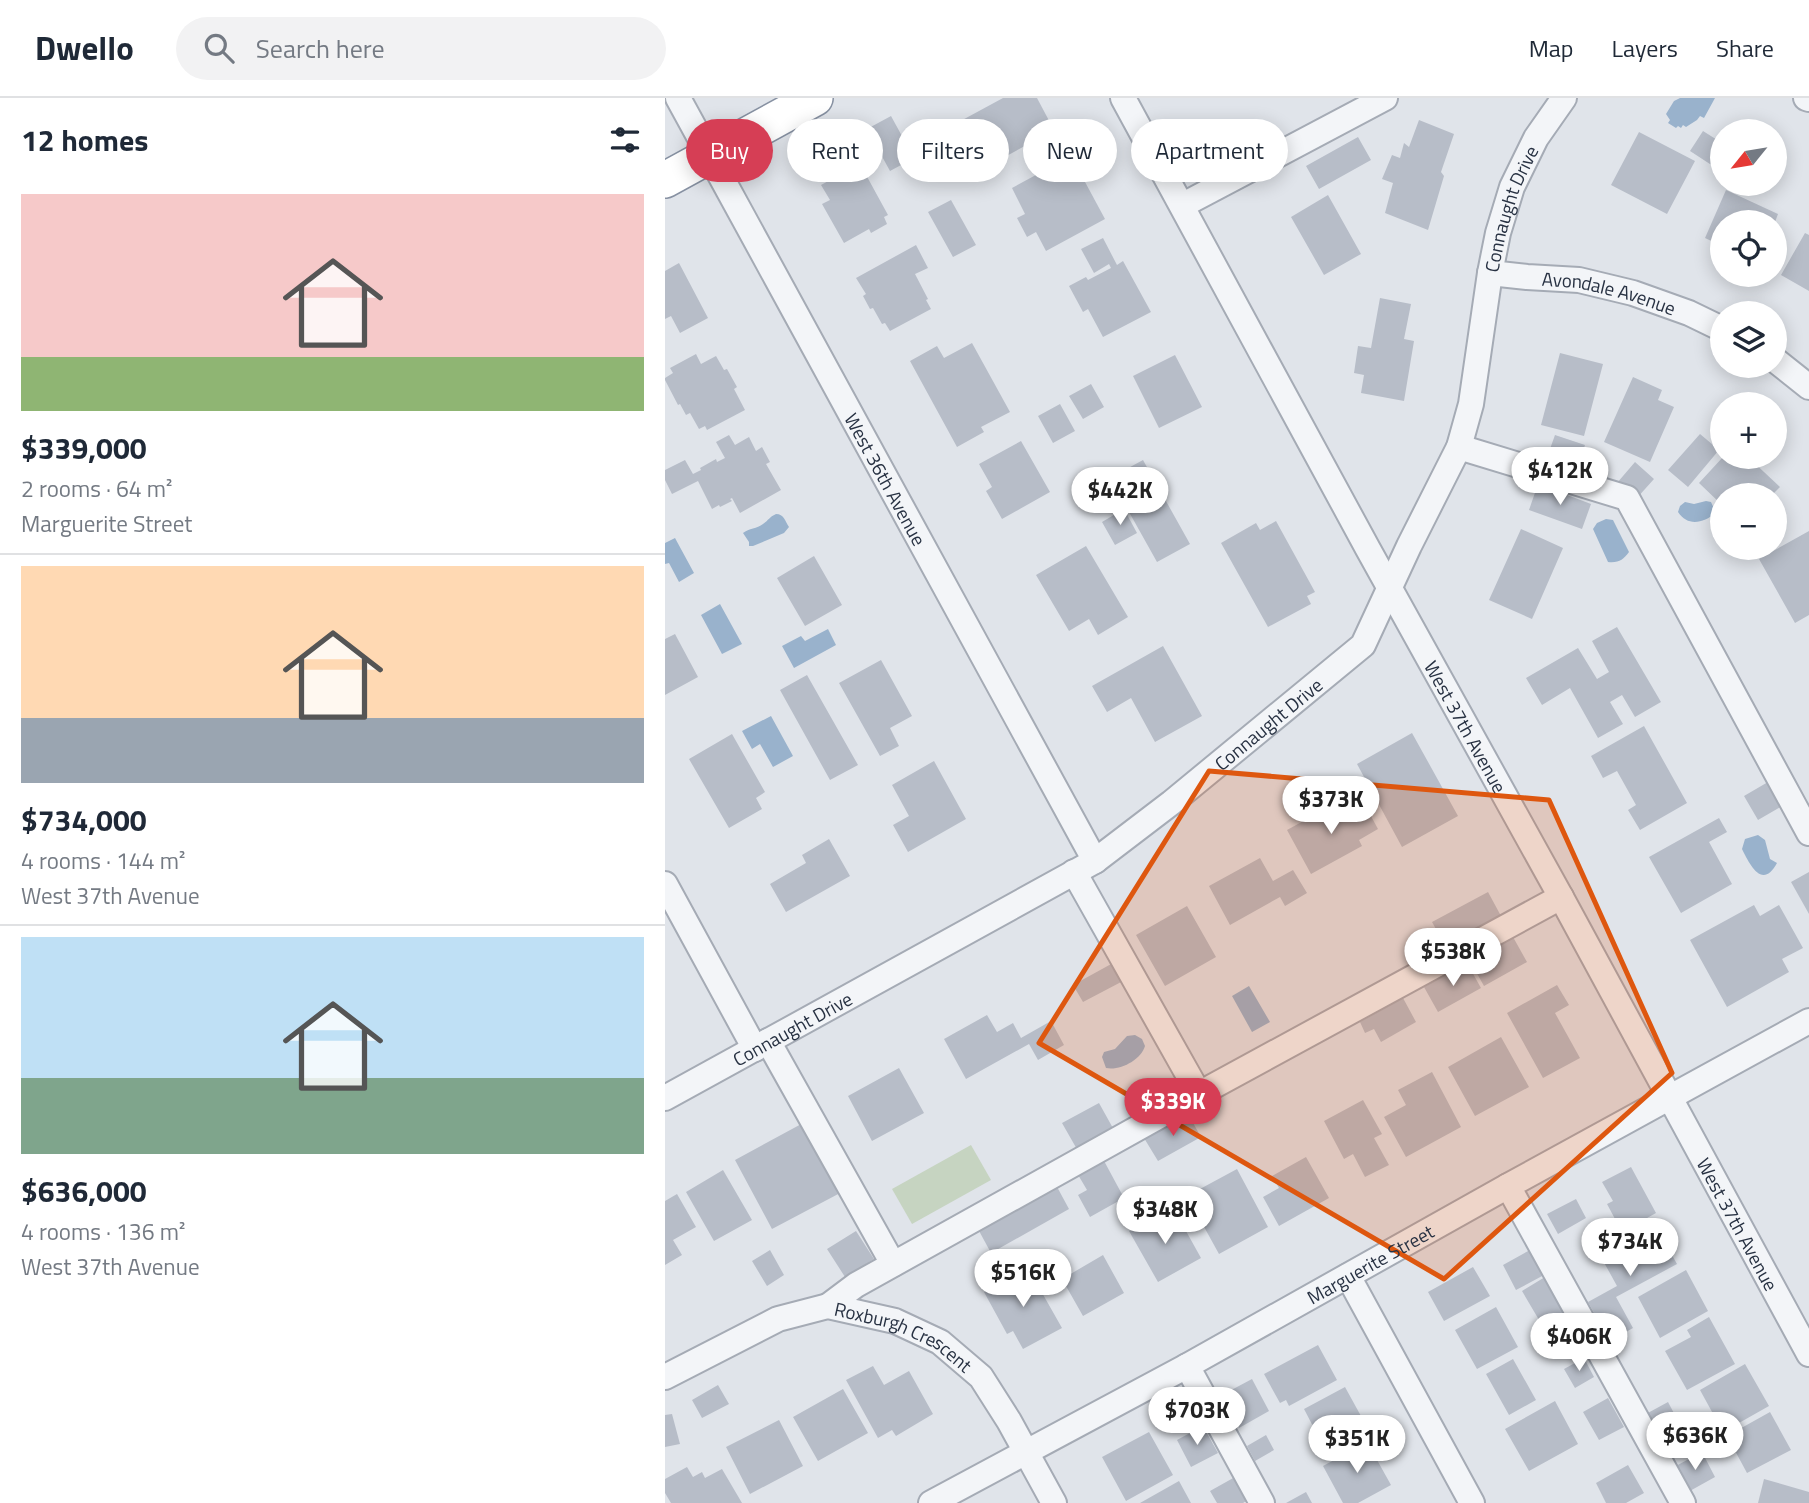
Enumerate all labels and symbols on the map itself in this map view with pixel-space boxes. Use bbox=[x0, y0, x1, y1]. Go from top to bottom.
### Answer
north arrow bbox=[1710, 119, 1787, 196]
street label: Connaught Drive bbox=[1476, 140, 1545, 275]
street label: Avondale Avenue bbox=[1541, 263, 1680, 322]
street label: West 36th Avenue bbox=[838, 407, 934, 551]
pin: $412K bbox=[1511, 448, 1609, 507]
pin: $442K bbox=[1071, 468, 1169, 527]
street label: West 37th Avenue bbox=[1418, 655, 1515, 798]
street label: Connaught Drive bbox=[1207, 670, 1328, 777]
pin: $373K bbox=[1282, 776, 1380, 836]
pin: $538K bbox=[1404, 928, 1502, 988]
street label: Connaught Drive bbox=[727, 983, 857, 1073]
pin: $339K bbox=[1124, 1079, 1222, 1138]
street label: West 37th Avenue bbox=[1690, 1152, 1786, 1296]
pin: $348K bbox=[1116, 1186, 1214, 1246]
street label: Marguerite Street bbox=[1301, 1216, 1439, 1311]
pin: $734K bbox=[1581, 1218, 1679, 1278]
pin: $516K bbox=[974, 1250, 1072, 1309]
street label: Roxburgh Crescent bbox=[832, 1293, 979, 1379]
pin: $406K bbox=[1530, 1314, 1628, 1373]
pin: $703K bbox=[1148, 1388, 1246, 1447]
pin: $636K bbox=[1646, 1412, 1744, 1472]
pin: $351K bbox=[1308, 1416, 1406, 1475]

